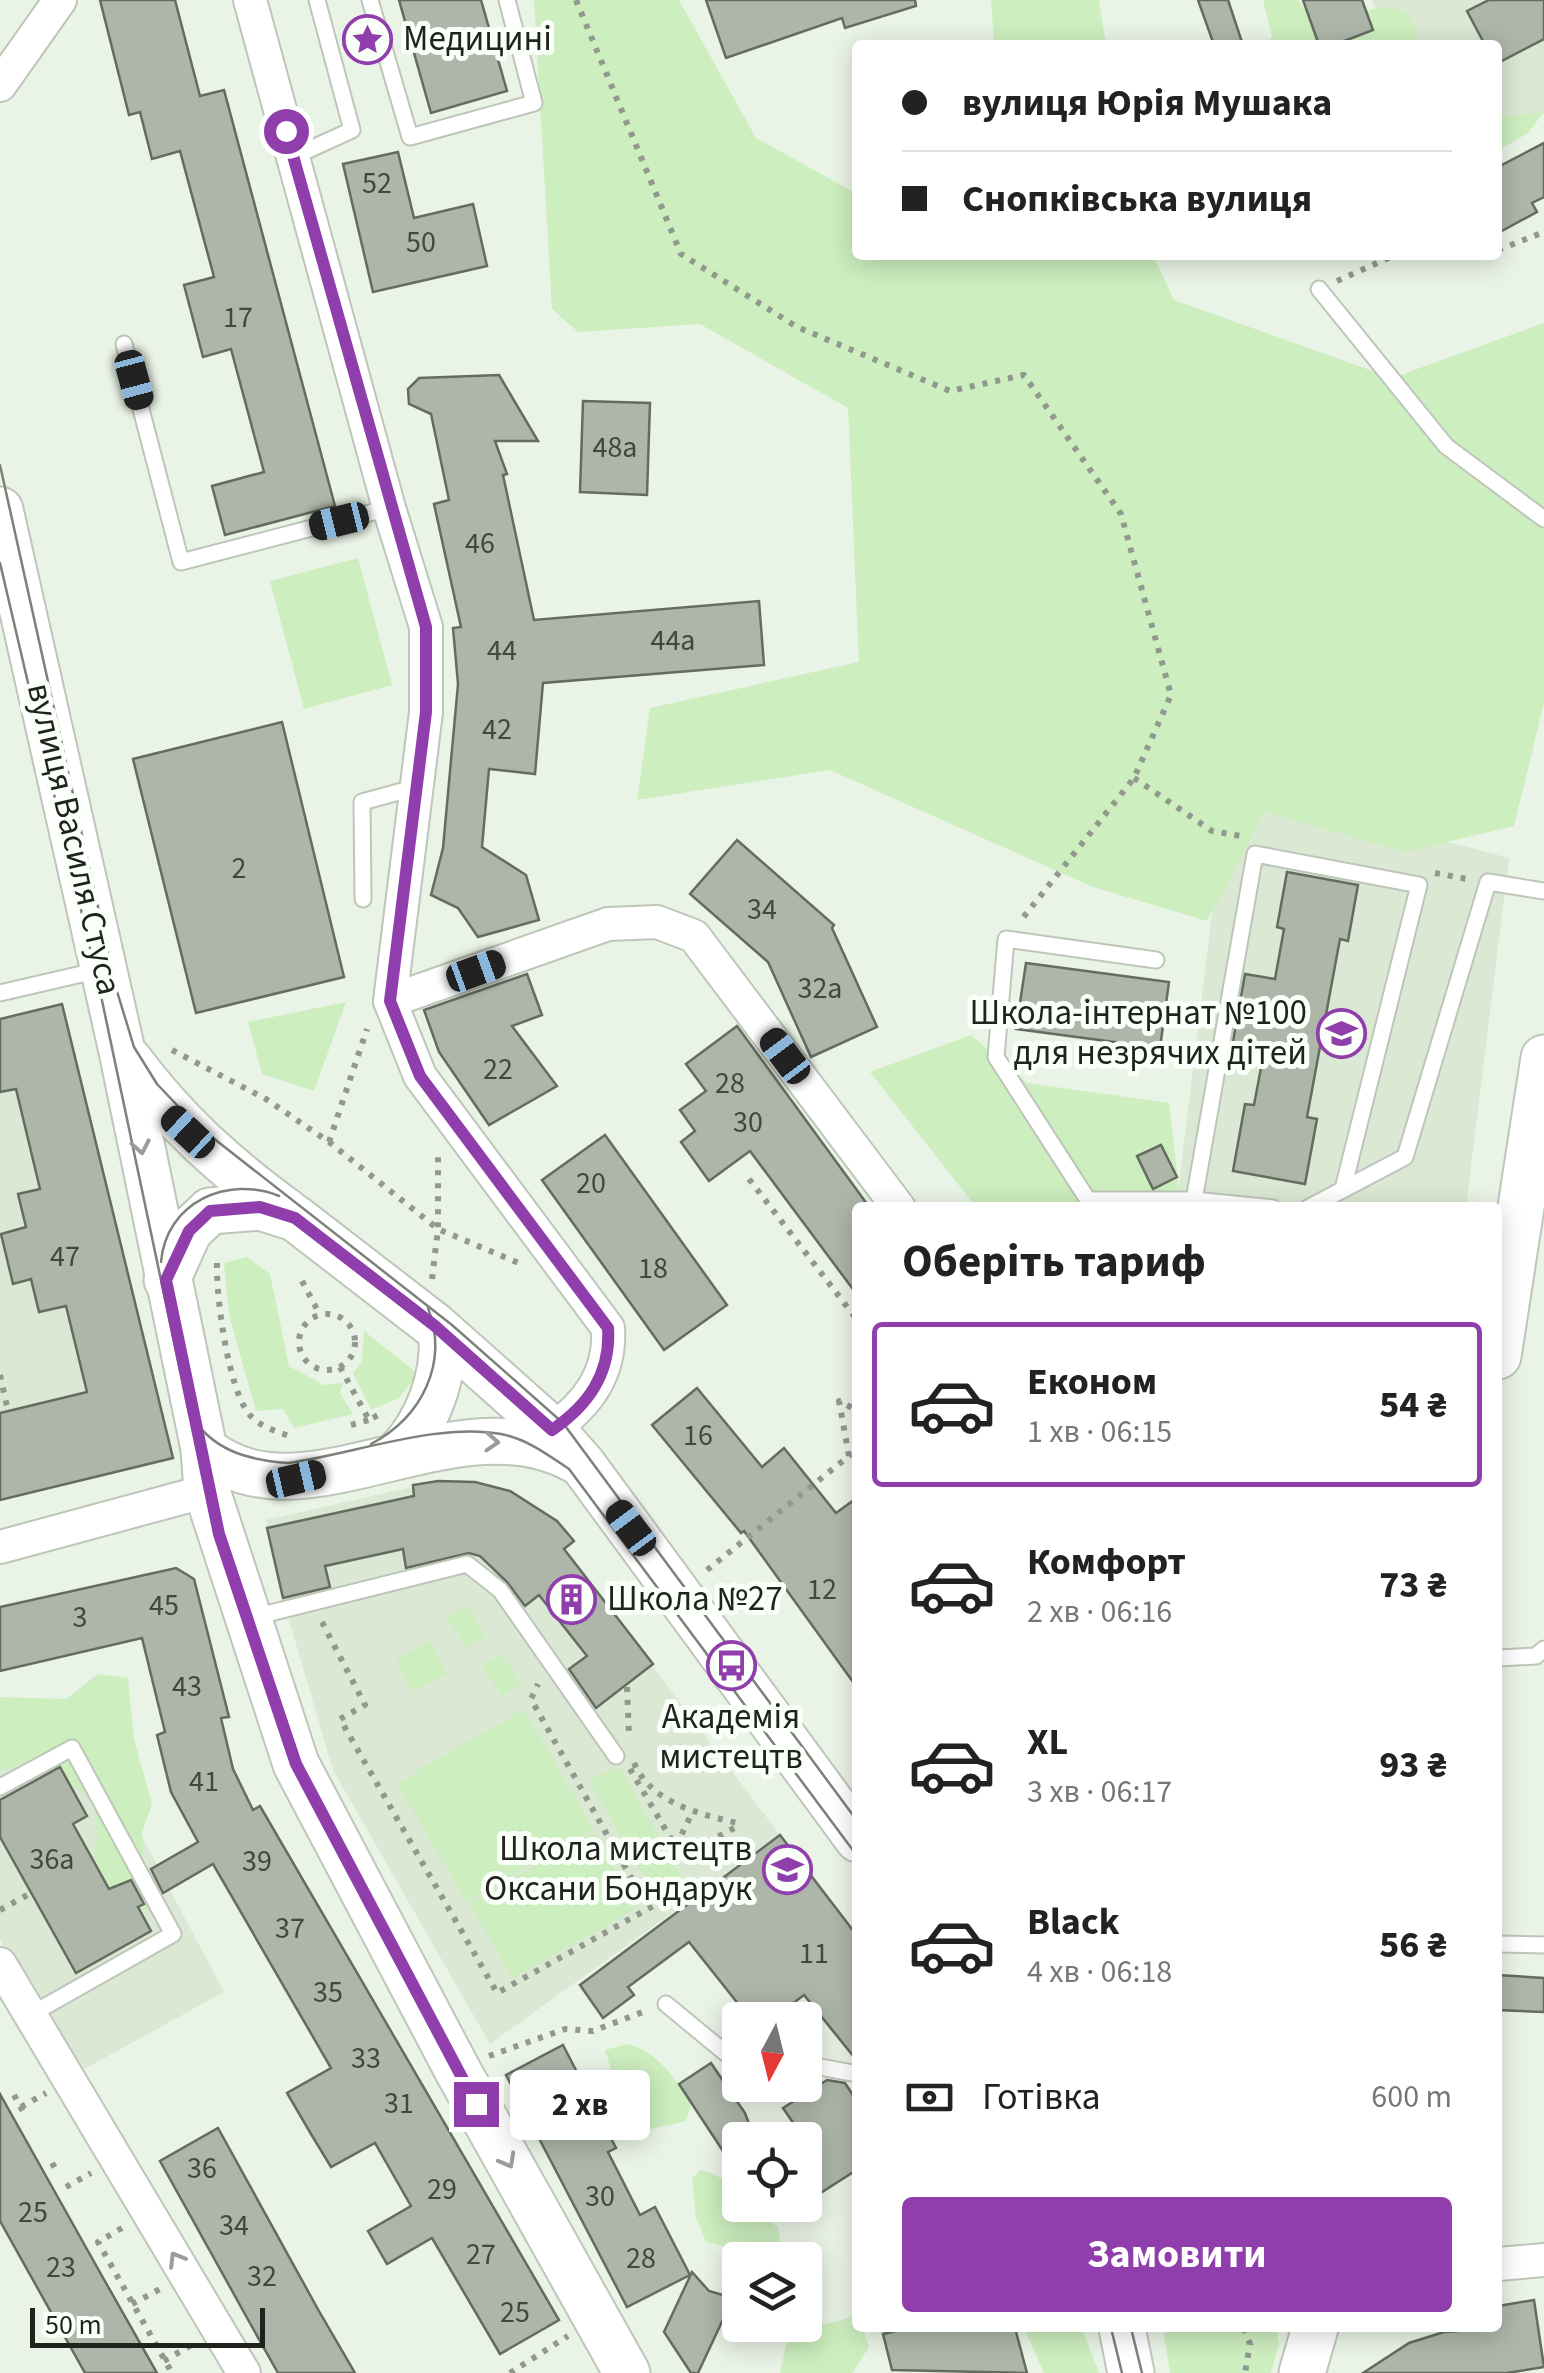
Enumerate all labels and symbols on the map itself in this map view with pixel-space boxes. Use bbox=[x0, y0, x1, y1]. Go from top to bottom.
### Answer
place icon: Медицині bbox=[342, 13, 394, 65]
place label: Медицині bbox=[403, 14, 552, 64]
route start bbox=[264, 109, 309, 154]
house number: 52 bbox=[362, 162, 392, 205]
house number: 50 bbox=[406, 221, 436, 264]
house number: 17 bbox=[223, 296, 253, 339]
car bbox=[112, 347, 156, 413]
house number: 48а bbox=[593, 426, 637, 469]
car bbox=[306, 499, 372, 543]
house number: 46 bbox=[465, 522, 495, 565]
house number: 44а bbox=[651, 619, 695, 662]
house number: 44 bbox=[487, 629, 517, 672]
street label: вулиця Василя Стуса bbox=[14, 678, 134, 1000]
house number: 42 bbox=[482, 708, 512, 751]
house number: 2 bbox=[232, 847, 246, 890]
house number: 34 bbox=[747, 888, 777, 931]
car bbox=[443, 947, 509, 995]
house number: 32а bbox=[798, 967, 842, 1010]
place label: Школа-інтернат №100 для незрячих дітей bbox=[969, 988, 1307, 1078]
school or university icon: Школа-інтернат №100 для незрячих дітей bbox=[1316, 1007, 1368, 1059]
car bbox=[755, 1023, 815, 1089]
house number: 22 bbox=[483, 1048, 513, 1091]
house number: 28 bbox=[715, 1062, 745, 1105]
car bbox=[156, 1101, 220, 1163]
house number: 30 bbox=[733, 1101, 763, 1144]
one-way arrow bbox=[129, 1138, 150, 1155]
house number: 20 bbox=[576, 1162, 606, 1205]
house number: 47 bbox=[50, 1235, 80, 1278]
house number: 18 bbox=[638, 1247, 668, 1290]
house number: 16 bbox=[683, 1414, 713, 1457]
one-way arrow bbox=[484, 1431, 500, 1453]
car bbox=[263, 1458, 329, 1500]
car bbox=[601, 1495, 661, 1561]
house number: 12 bbox=[807, 1568, 837, 1611]
building icon: Школа №27 bbox=[546, 1573, 598, 1625]
place label: Школа №27 bbox=[607, 1574, 783, 1624]
house number: 45 bbox=[149, 1584, 179, 1627]
house number: 3 bbox=[73, 1596, 87, 1639]
bus stop icon: Академія мистецтв bbox=[705, 1639, 757, 1691]
house number: 43 bbox=[172, 1665, 202, 1708]
place label: Академія мистецтв bbox=[659, 1692, 803, 1782]
house number: 41 bbox=[189, 1760, 219, 1803]
place label: Школа мистецтв Оксани Бондарук bbox=[484, 1824, 753, 1914]
house number: 36а bbox=[30, 1838, 74, 1881]
house number: 39 bbox=[242, 1840, 272, 1883]
school or university icon: Школа мистецтв Оксани Бондарук bbox=[761, 1843, 813, 1895]
house number: 37 bbox=[275, 1907, 305, 1950]
house number: 11 bbox=[799, 1932, 829, 1975]
house number: 35 bbox=[313, 1971, 343, 2014]
north arrow bbox=[722, 2002, 822, 2102]
house number: 33 bbox=[351, 2037, 381, 2080]
callout: 2 хв bbox=[511, 2069, 651, 2139]
house number: 31 bbox=[384, 2082, 414, 2125]
route end bbox=[454, 2082, 499, 2127]
house number: 36 bbox=[187, 2147, 217, 2190]
one-way arrow bbox=[496, 2150, 516, 2168]
house number: 29 bbox=[427, 2168, 457, 2211]
house number: 30 bbox=[585, 2175, 615, 2218]
house number: 25 bbox=[18, 2191, 48, 2234]
house number: 34 bbox=[219, 2204, 249, 2247]
house number: 27 bbox=[466, 2233, 496, 2276]
house number: 28 bbox=[626, 2237, 656, 2280]
house number: 23 bbox=[46, 2246, 76, 2289]
one-way arrow bbox=[169, 2252, 188, 2270]
house number: 32 bbox=[247, 2255, 277, 2298]
house number: 25 bbox=[500, 2291, 530, 2334]
scale bar bbox=[30, 2303, 265, 2348]

